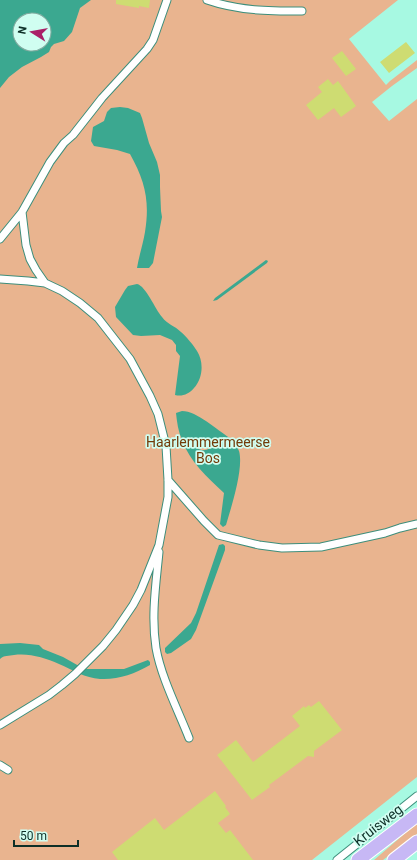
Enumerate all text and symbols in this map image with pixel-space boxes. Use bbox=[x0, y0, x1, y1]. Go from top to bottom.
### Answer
north arrow bbox=[12, 12, 52, 52]
text: N bbox=[16, 25, 30, 35]
park label: Haarlemmermeerse Bos bbox=[146, 434, 270, 466]
street label: Kruisweg bbox=[350, 801, 406, 849]
scale bar bbox=[14, 822, 78, 848]
text: 50 m bbox=[20, 829, 47, 843]

